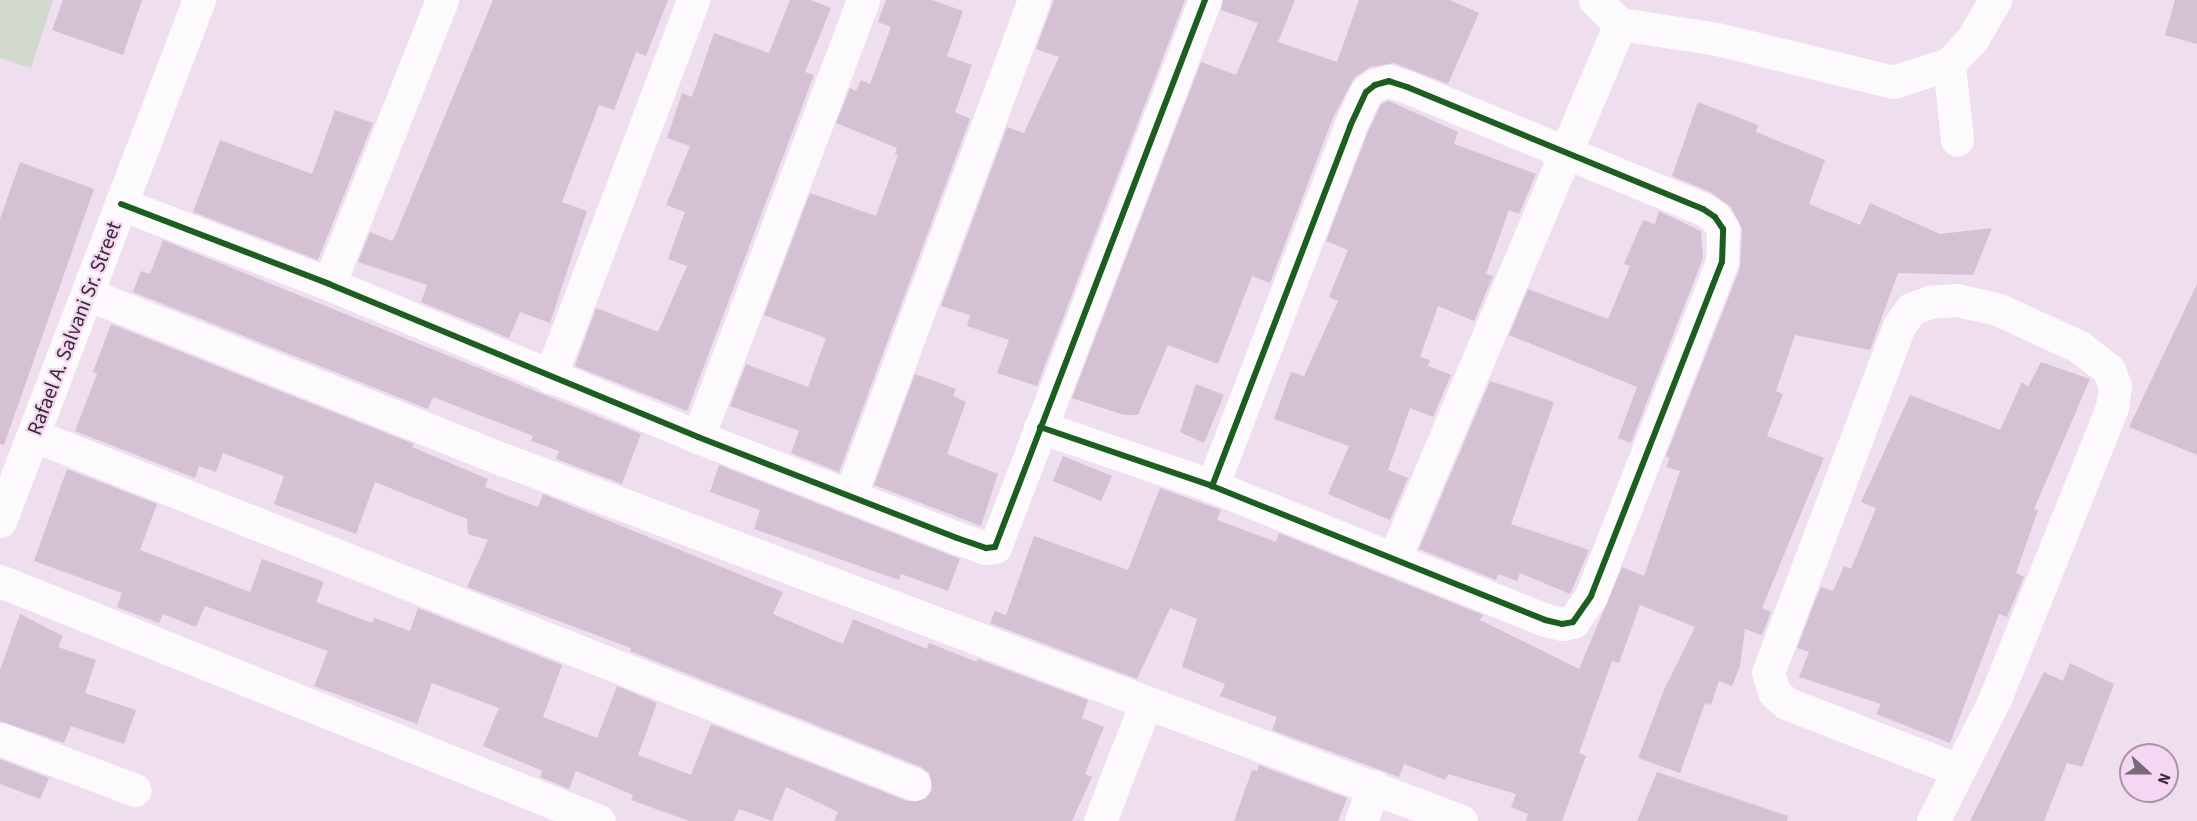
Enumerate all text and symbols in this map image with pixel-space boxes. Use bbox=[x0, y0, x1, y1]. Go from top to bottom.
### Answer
street label: Rafael A. Salvani Sr. Street bbox=[22, 218, 126, 438]
north arrow bbox=[2119, 743, 2179, 803]
text: N bbox=[2152, 770, 2176, 788]

